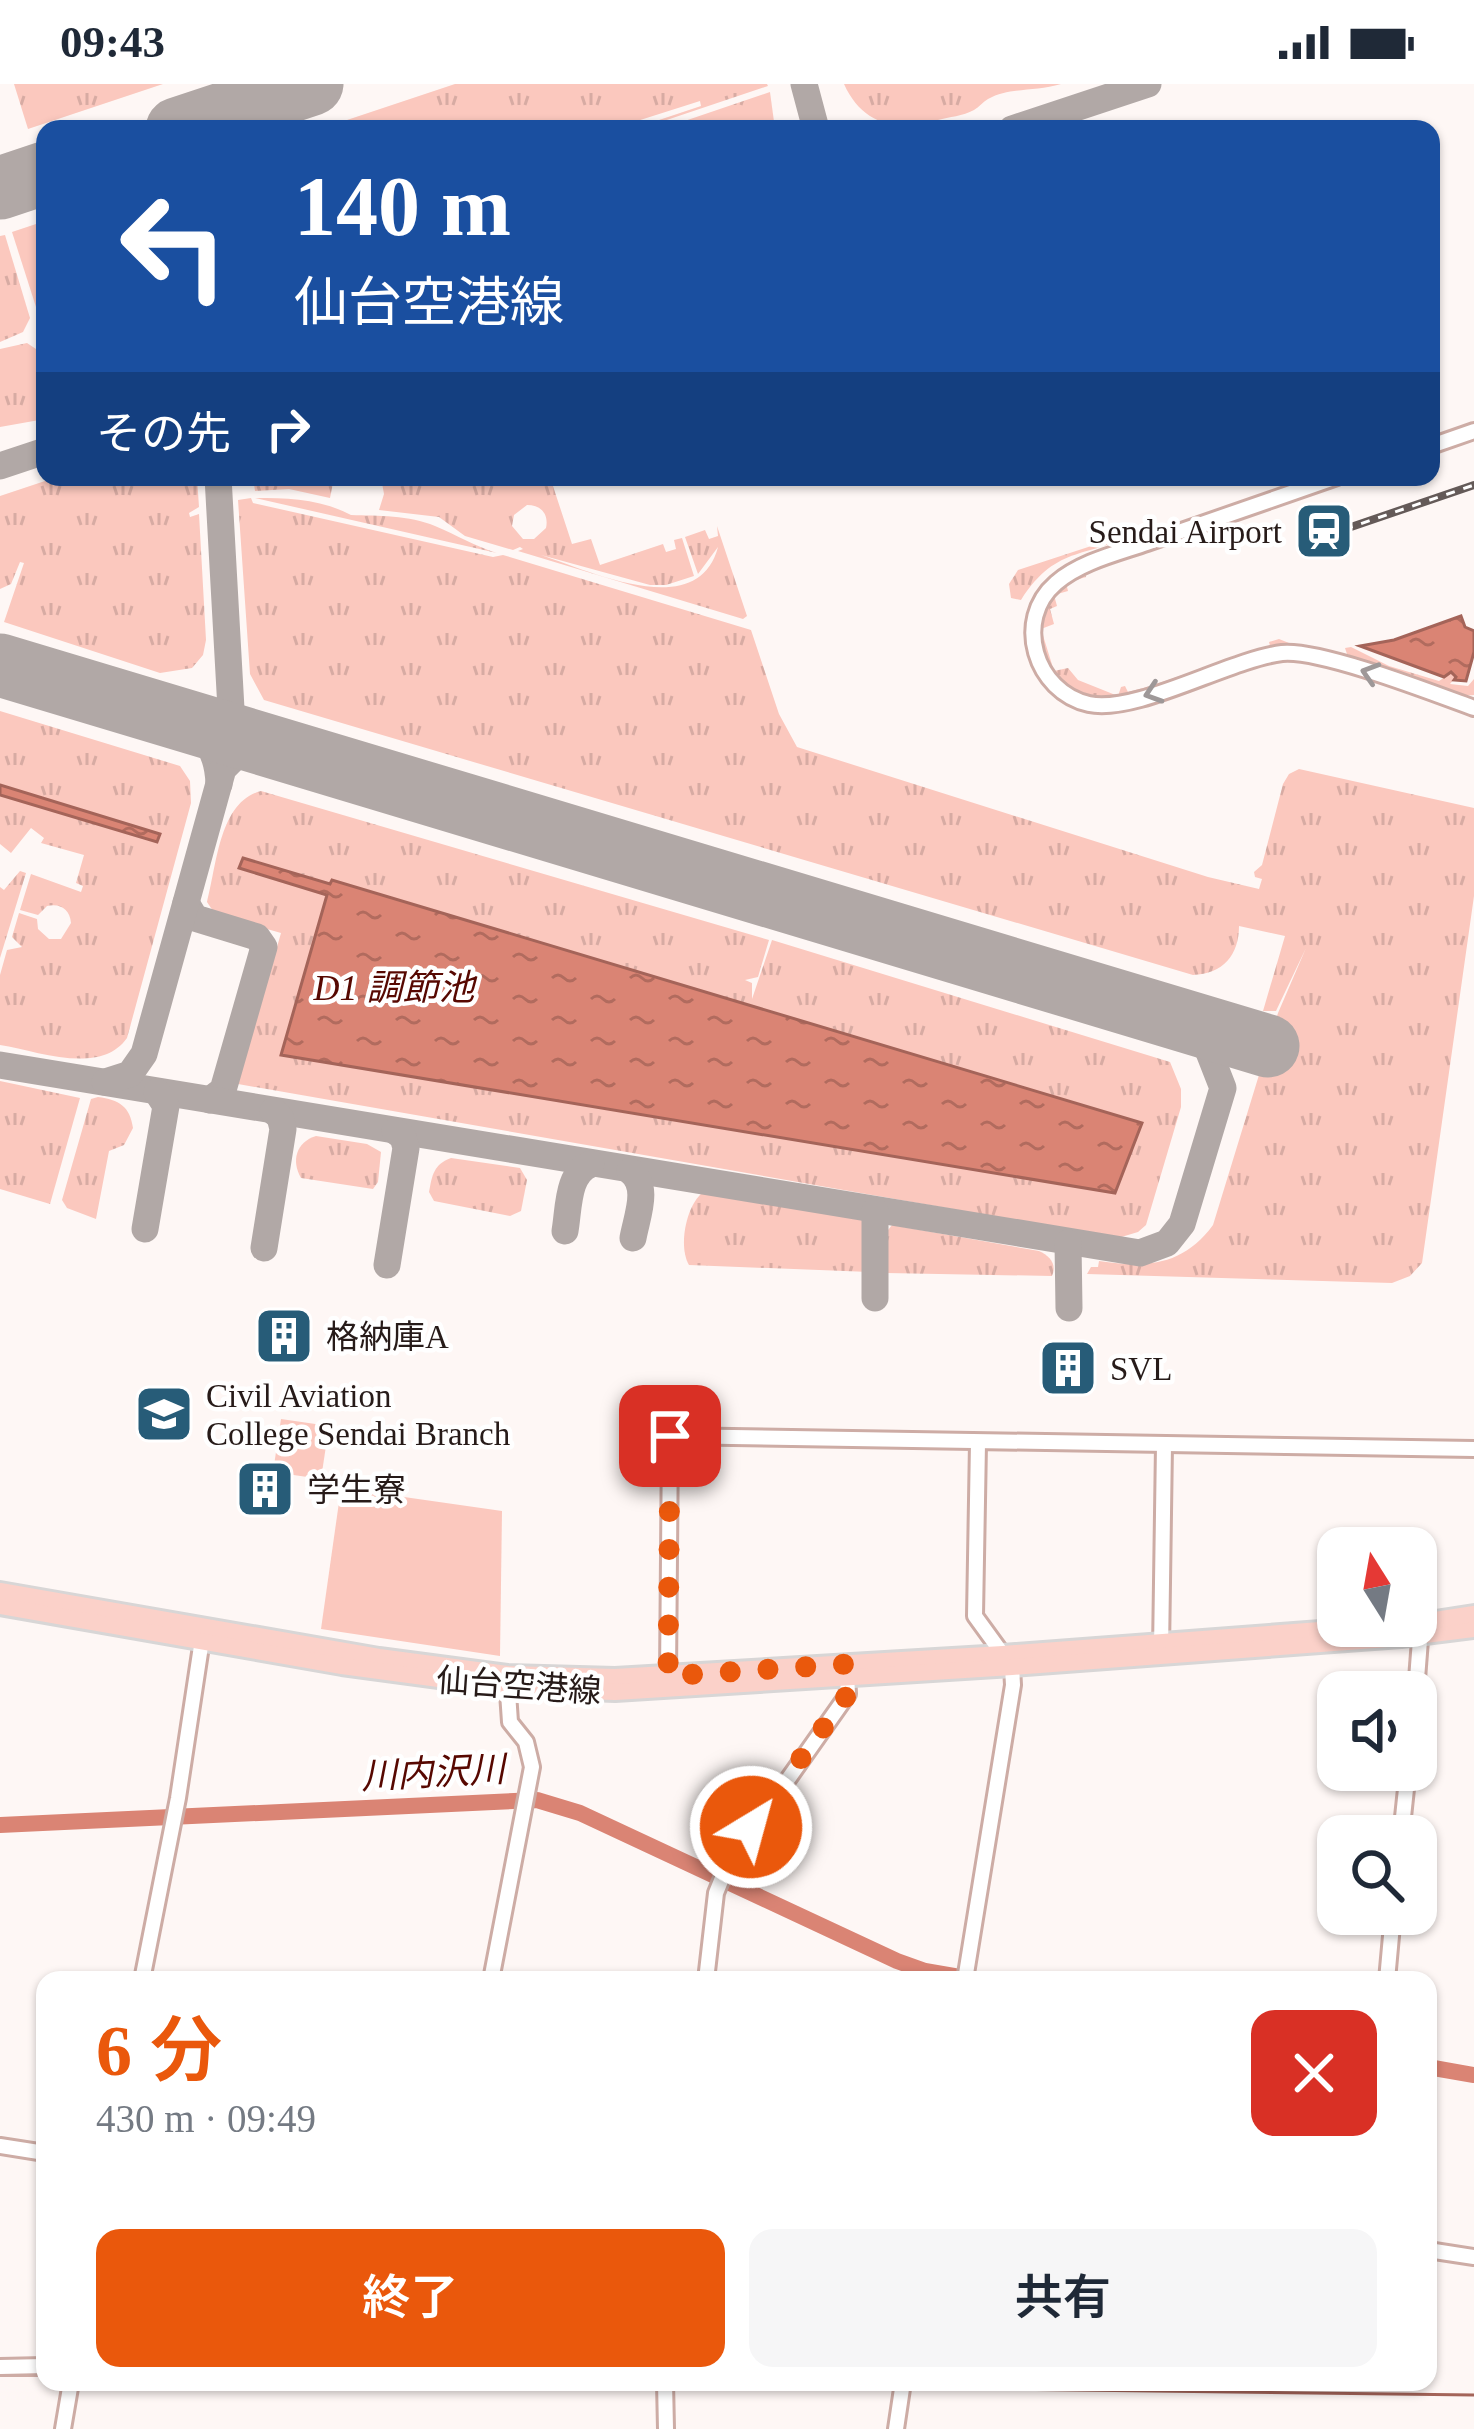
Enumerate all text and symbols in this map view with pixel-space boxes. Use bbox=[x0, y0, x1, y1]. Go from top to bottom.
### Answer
text: 09:43 bbox=[60, 17, 165, 67]
text: 140 m bbox=[294, 160, 511, 253]
icon: left bbox=[96, 168, 252, 324]
text: 仙台空港線 bbox=[294, 273, 564, 333]
icon: right bbox=[255, 396, 321, 462]
text: その先 bbox=[96, 409, 231, 459]
station icon: Sendai Airport bbox=[1293, 500, 1355, 562]
place label: Sendai Airport bbox=[1089, 514, 1282, 550]
one-way arrow bbox=[1360, 662, 1381, 687]
one-way arrow bbox=[1143, 678, 1164, 703]
water label: D1 調節池 bbox=[313, 968, 477, 1008]
building icon: 格納庫A bbox=[253, 1305, 315, 1367]
place label: 格納庫A bbox=[326, 1319, 449, 1355]
building icon: SVL bbox=[1037, 1337, 1099, 1399]
place label: SVL bbox=[1110, 1351, 1172, 1387]
place label: Civil Aviation College Sendai Branch bbox=[206, 1378, 511, 1452]
school or university icon: Civil Aviation College Sendai Branch bbox=[133, 1383, 195, 1445]
pin bbox=[619, 1385, 721, 1487]
icon: arrive bbox=[637, 1403, 703, 1469]
building icon: 学生寮 bbox=[234, 1458, 296, 1520]
place label: 学生寮 bbox=[307, 1472, 406, 1508]
north arrow bbox=[1317, 1527, 1437, 1647]
map controls bbox=[1317, 1527, 1437, 1935]
street label: 仙台空港線 bbox=[435, 1662, 602, 1710]
button: sound bbox=[1317, 1671, 1437, 1791]
water label: 川内沢川 bbox=[360, 1749, 510, 1797]
position arrow bbox=[688, 1764, 814, 1890]
button: search bbox=[1317, 1815, 1437, 1935]
button: close bbox=[1251, 2010, 1377, 2136]
text: 6 分 bbox=[96, 2011, 222, 2091]
text: 430 m · 09:49 bbox=[96, 2097, 316, 2140]
button: 終了 bbox=[96, 2229, 725, 2367]
button: 共有 bbox=[749, 2229, 1377, 2367]

